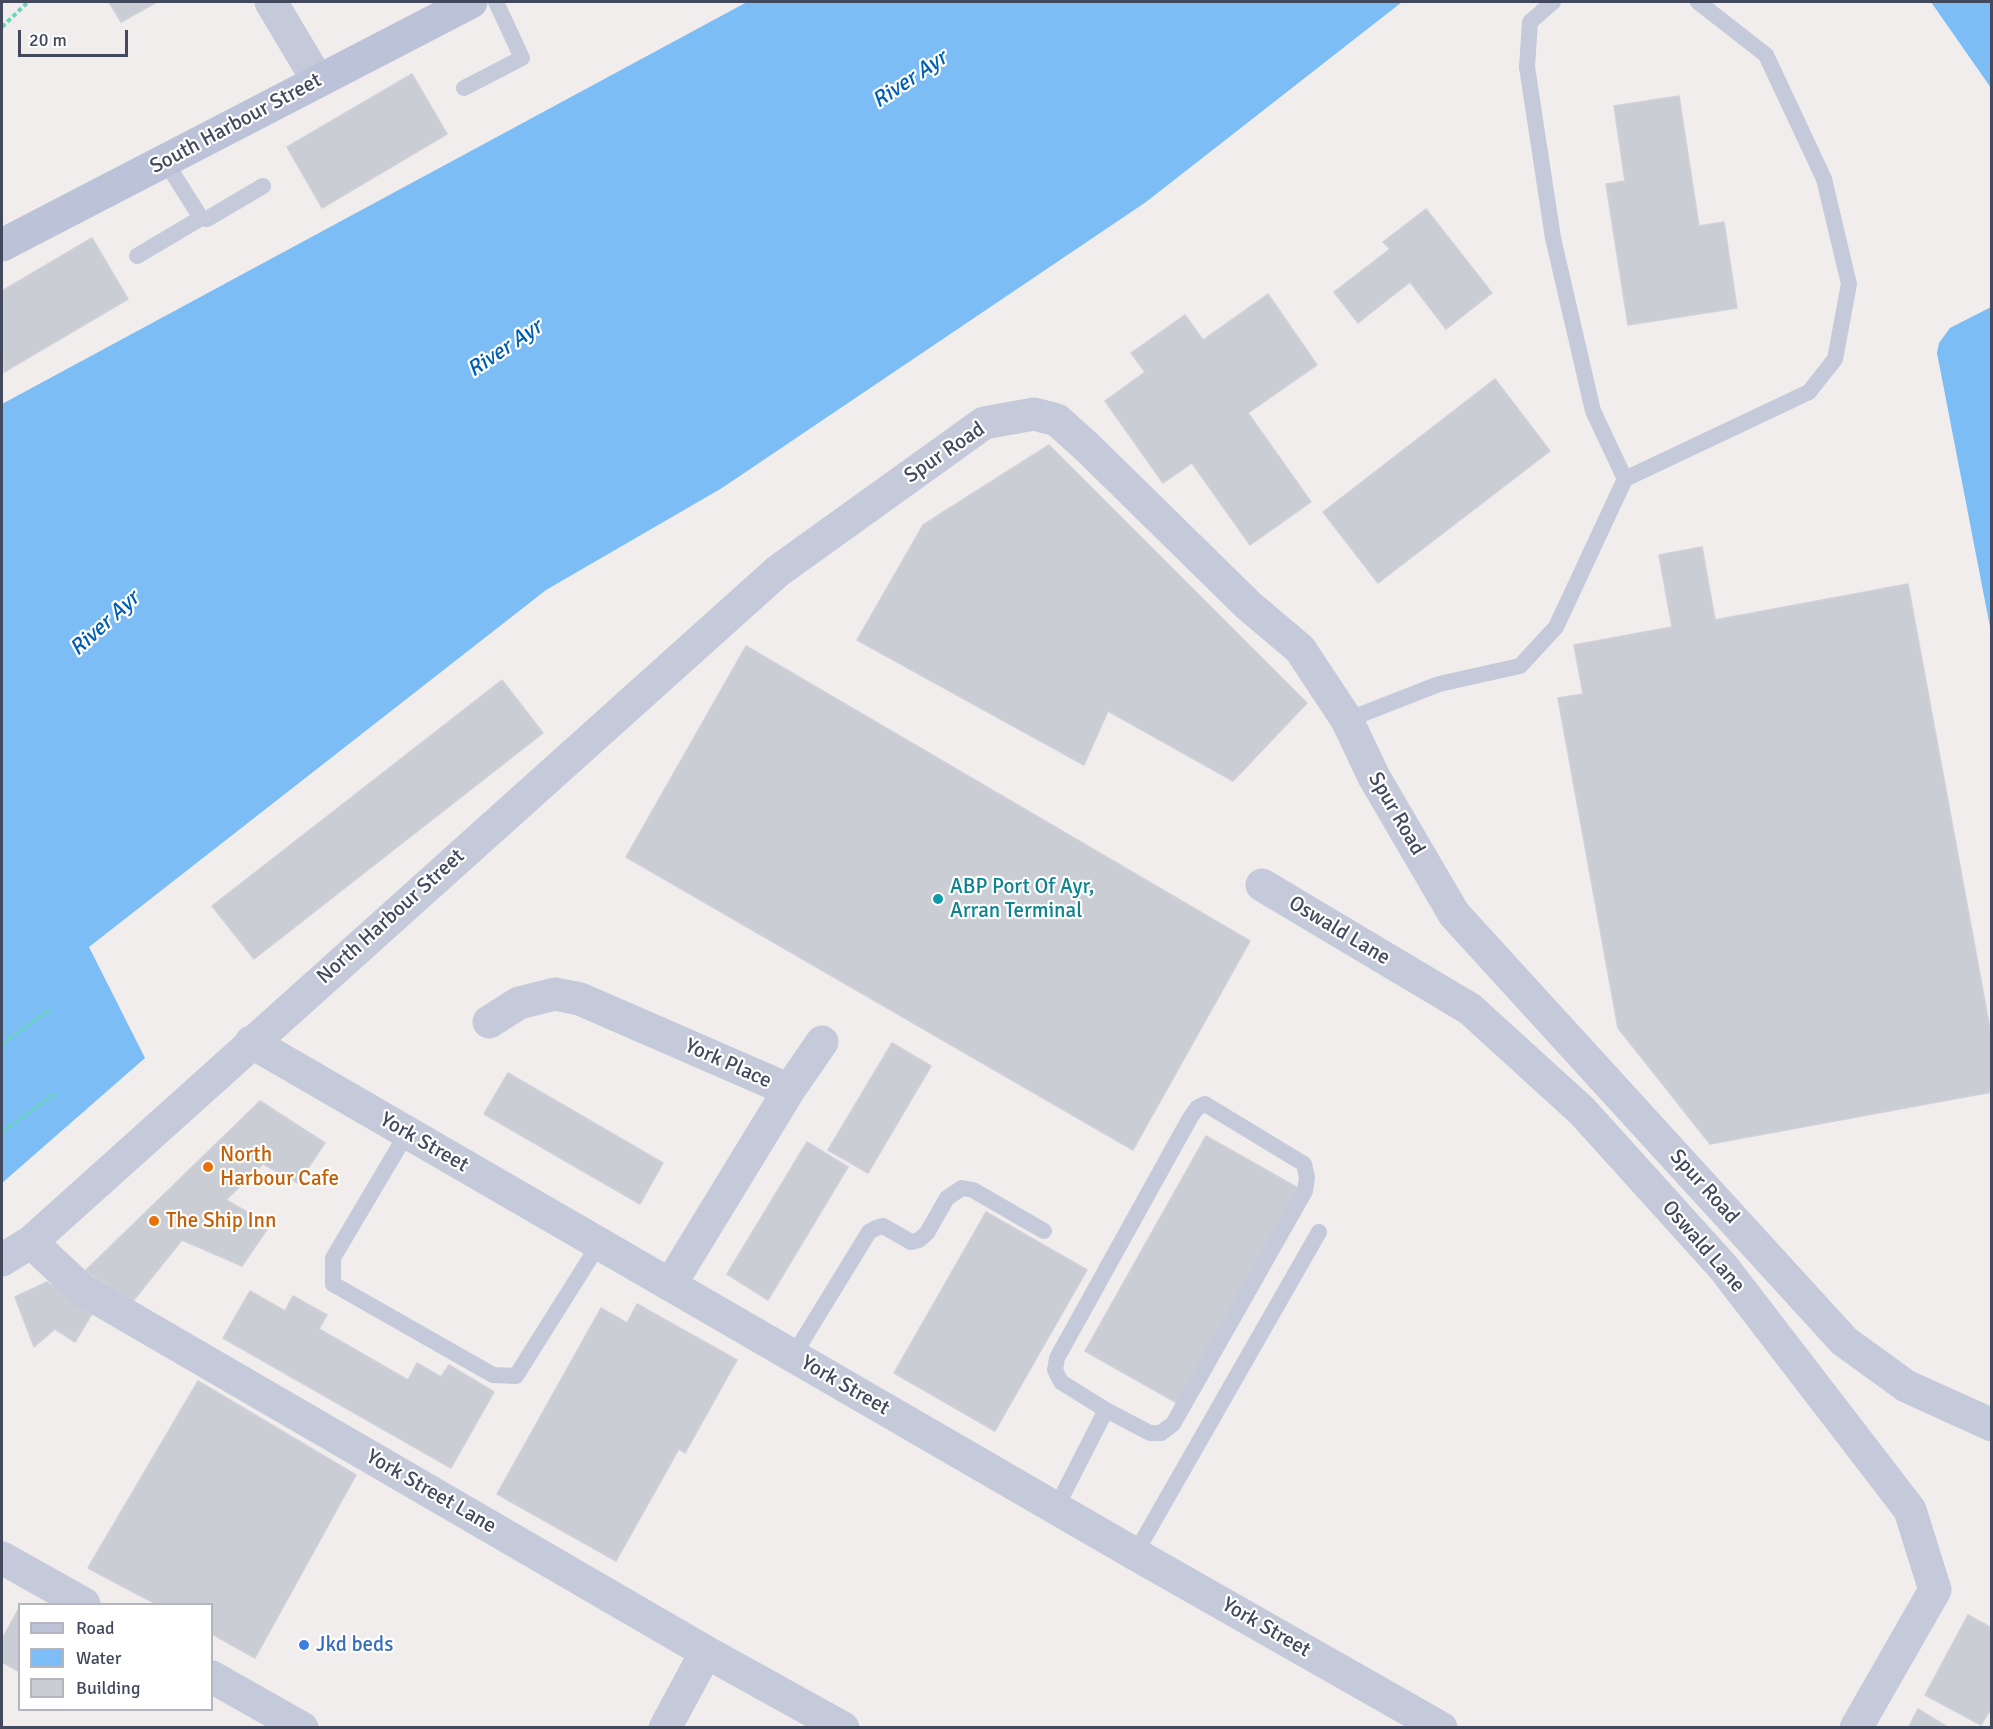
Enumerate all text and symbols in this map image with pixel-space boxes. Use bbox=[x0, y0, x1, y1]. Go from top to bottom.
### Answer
scale bar bbox=[21, 18, 130, 56]
text: 20 m bbox=[29, 29, 67, 51]
water label: River Ayr bbox=[868, 46, 952, 114]
street label: South Harbour Street bbox=[146, 68, 326, 180]
water label: River Ayr bbox=[463, 315, 547, 383]
street label: Spur Road bbox=[900, 417, 990, 489]
water label: River Ayr bbox=[65, 586, 145, 662]
street label: Spur Road bbox=[1362, 768, 1430, 860]
street label: North Harbour Street bbox=[312, 844, 470, 990]
place label: ABP Port Of Ayr, Arran Terminal bbox=[950, 874, 1094, 924]
street label: Oswald Lane bbox=[1284, 891, 1394, 971]
marker: ABP Port Of Ayr, Arran Terminal bbox=[931, 892, 945, 906]
street label: York Place bbox=[681, 1034, 775, 1094]
street label: York Street bbox=[375, 1108, 473, 1178]
place label: North Harbour Cafe bbox=[220, 1142, 339, 1192]
street label: Spur Road bbox=[1664, 1145, 1744, 1229]
marker: North Harbour Cafe bbox=[201, 1160, 215, 1174]
street label: Oswald Lane bbox=[1656, 1196, 1750, 1298]
place label: The Ship Inn bbox=[166, 1208, 277, 1234]
marker: The Ship Inn bbox=[147, 1214, 161, 1228]
street label: York Street bbox=[796, 1351, 894, 1421]
street label: York Street Lane bbox=[362, 1445, 500, 1539]
street label: York Street bbox=[1217, 1593, 1315, 1663]
legend bbox=[18, 1603, 213, 1711]
text: Road bbox=[76, 1617, 115, 1639]
place label: Jkd beds bbox=[316, 1632, 393, 1658]
marker: Jkd beds bbox=[297, 1638, 311, 1652]
text: Water bbox=[76, 1647, 121, 1669]
text: Building bbox=[76, 1677, 140, 1699]

